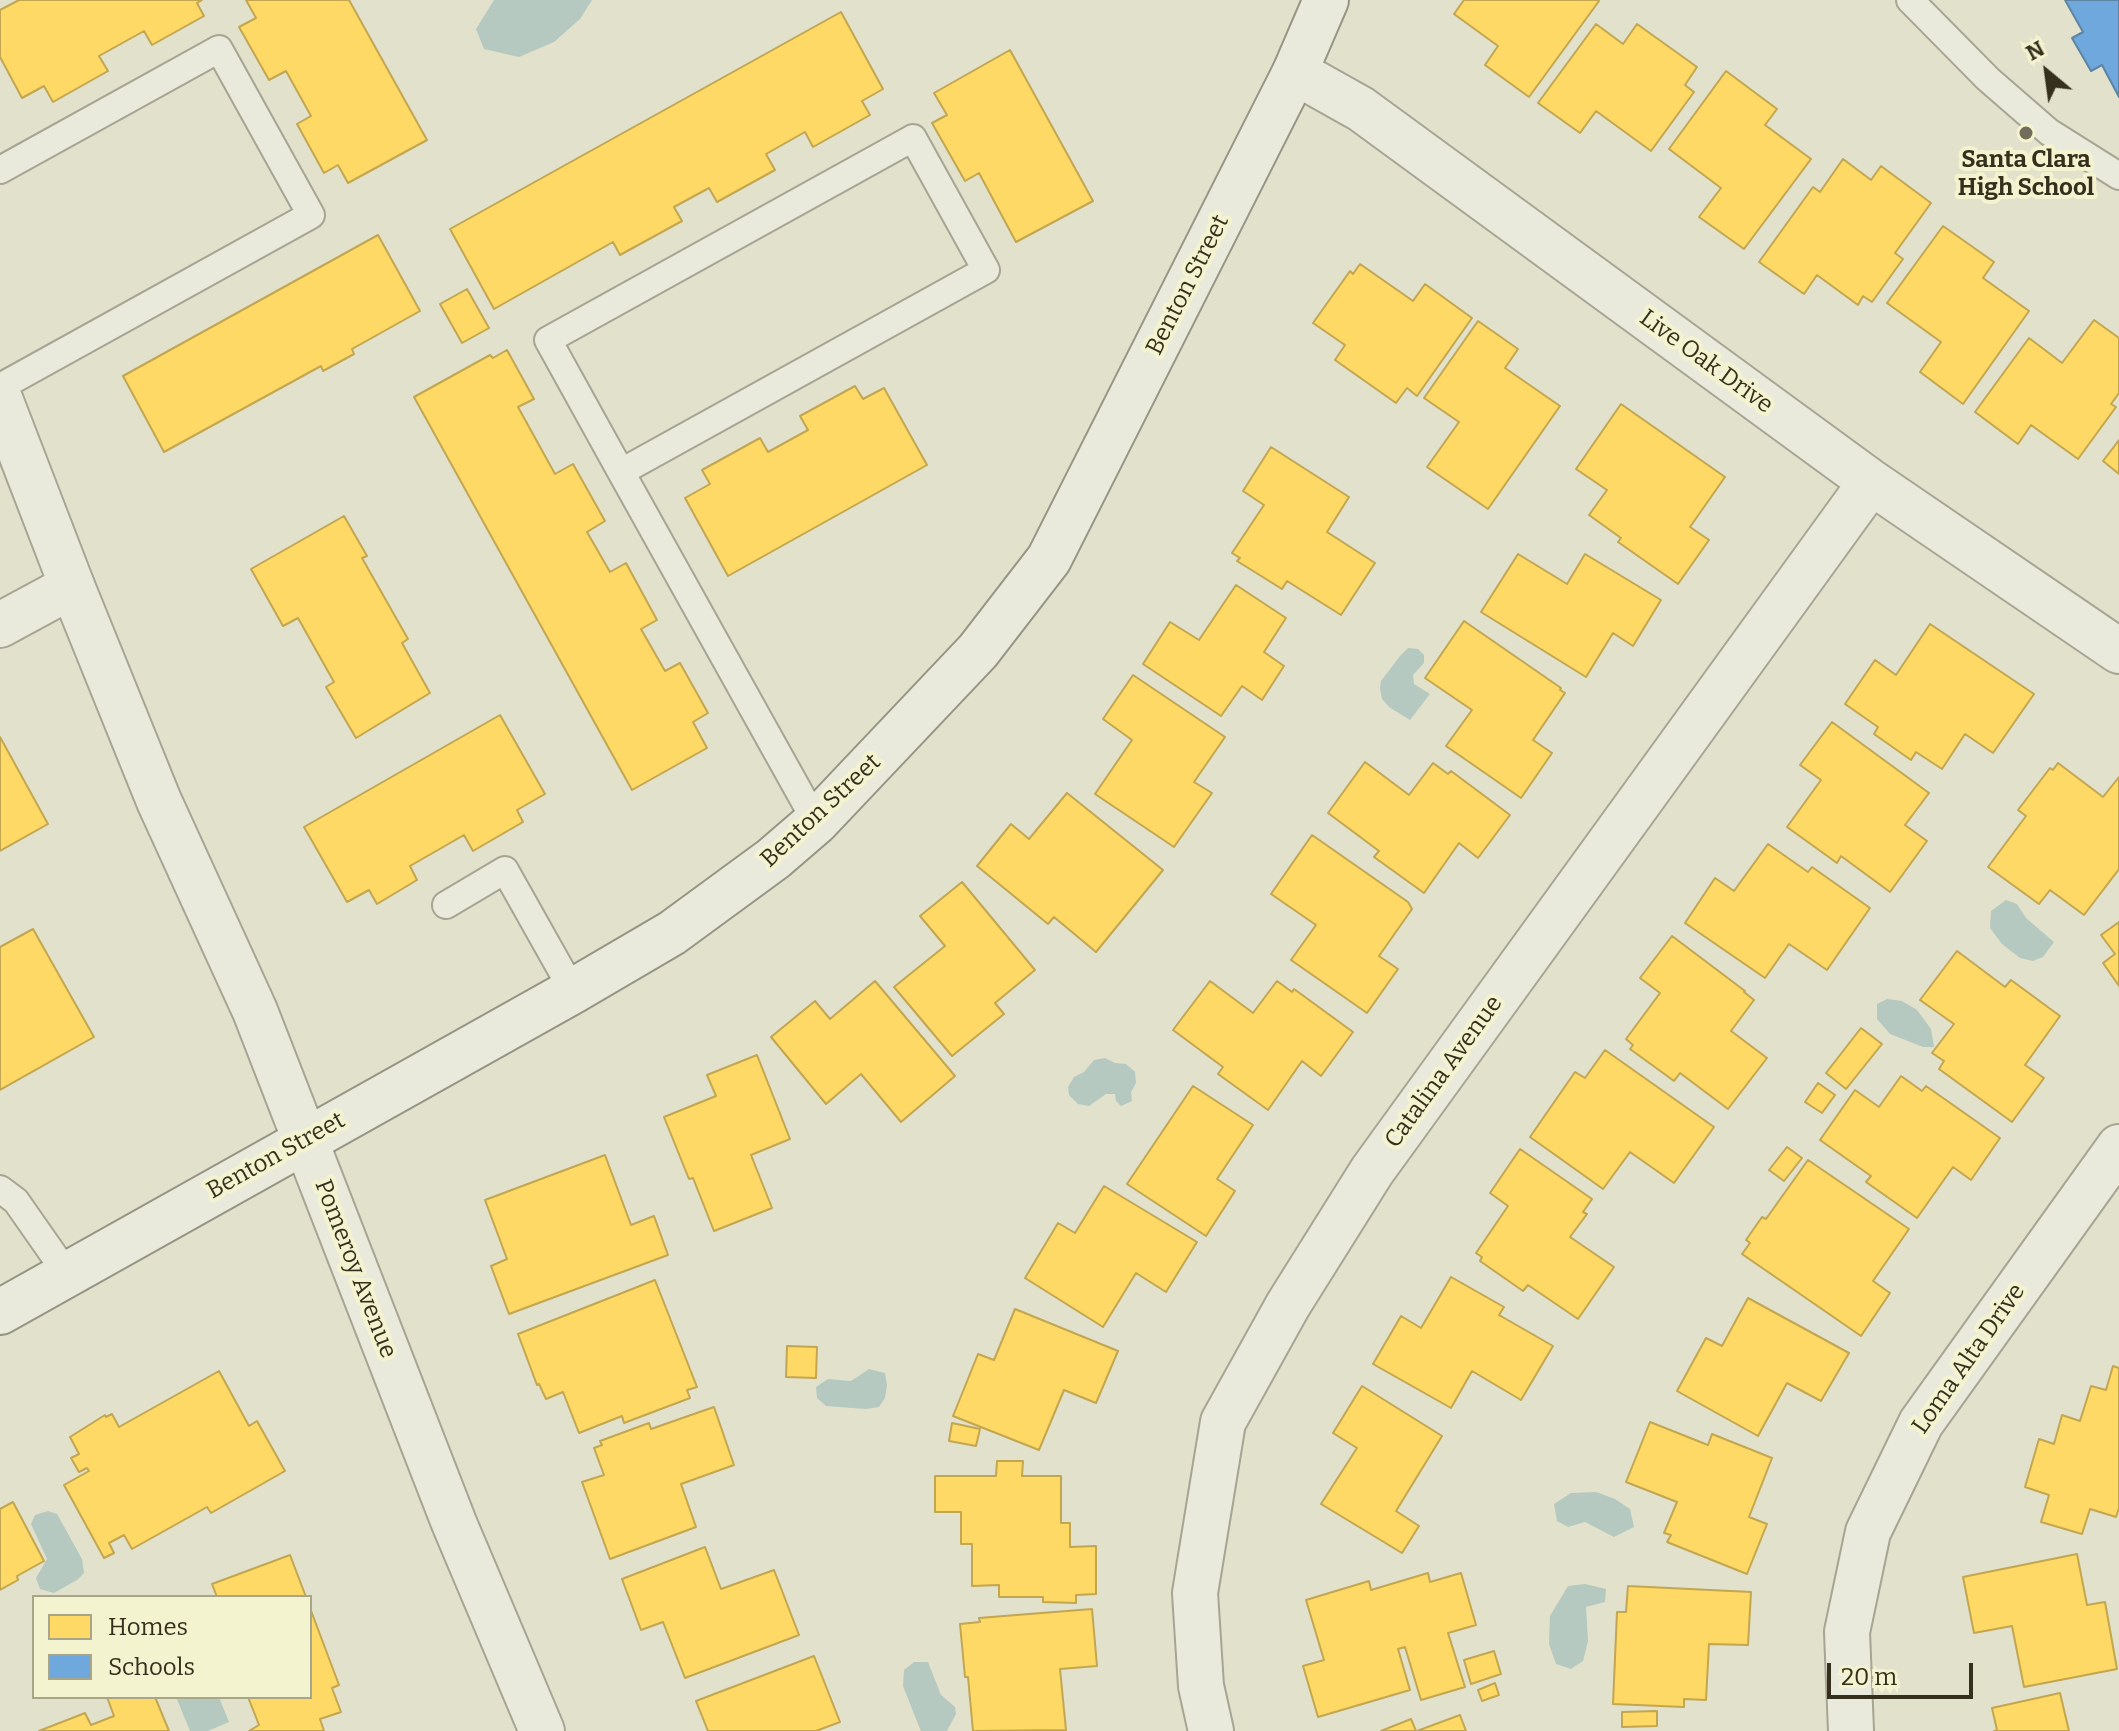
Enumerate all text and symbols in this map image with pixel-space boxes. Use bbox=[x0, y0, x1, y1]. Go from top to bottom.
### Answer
north arrow bbox=[2007, 32, 2087, 112]
text: N bbox=[2021, 35, 2049, 67]
marker: Santa Clara High School bbox=[2017, 124, 2035, 142]
place label: Santa Clara High School bbox=[1958, 146, 2094, 202]
street label: Benton Street bbox=[1140, 210, 1236, 360]
street label: Live Oak Drive bbox=[1634, 304, 1778, 420]
street label: Benton Street bbox=[755, 748, 887, 874]
street label: Catalina Avenue bbox=[1379, 990, 1509, 1154]
street label: Benton Street bbox=[202, 1106, 350, 1206]
street label: Pomeroy Avenue bbox=[308, 1176, 402, 1362]
street label: Loma Alta Drive bbox=[1907, 1278, 2031, 1440]
legend bbox=[32, 1595, 312, 1699]
text: Homes bbox=[108, 1613, 188, 1641]
scale bar bbox=[1831, 1647, 1977, 1697]
text: Schools bbox=[108, 1653, 195, 1681]
text: 20 m bbox=[1841, 1663, 1897, 1691]

